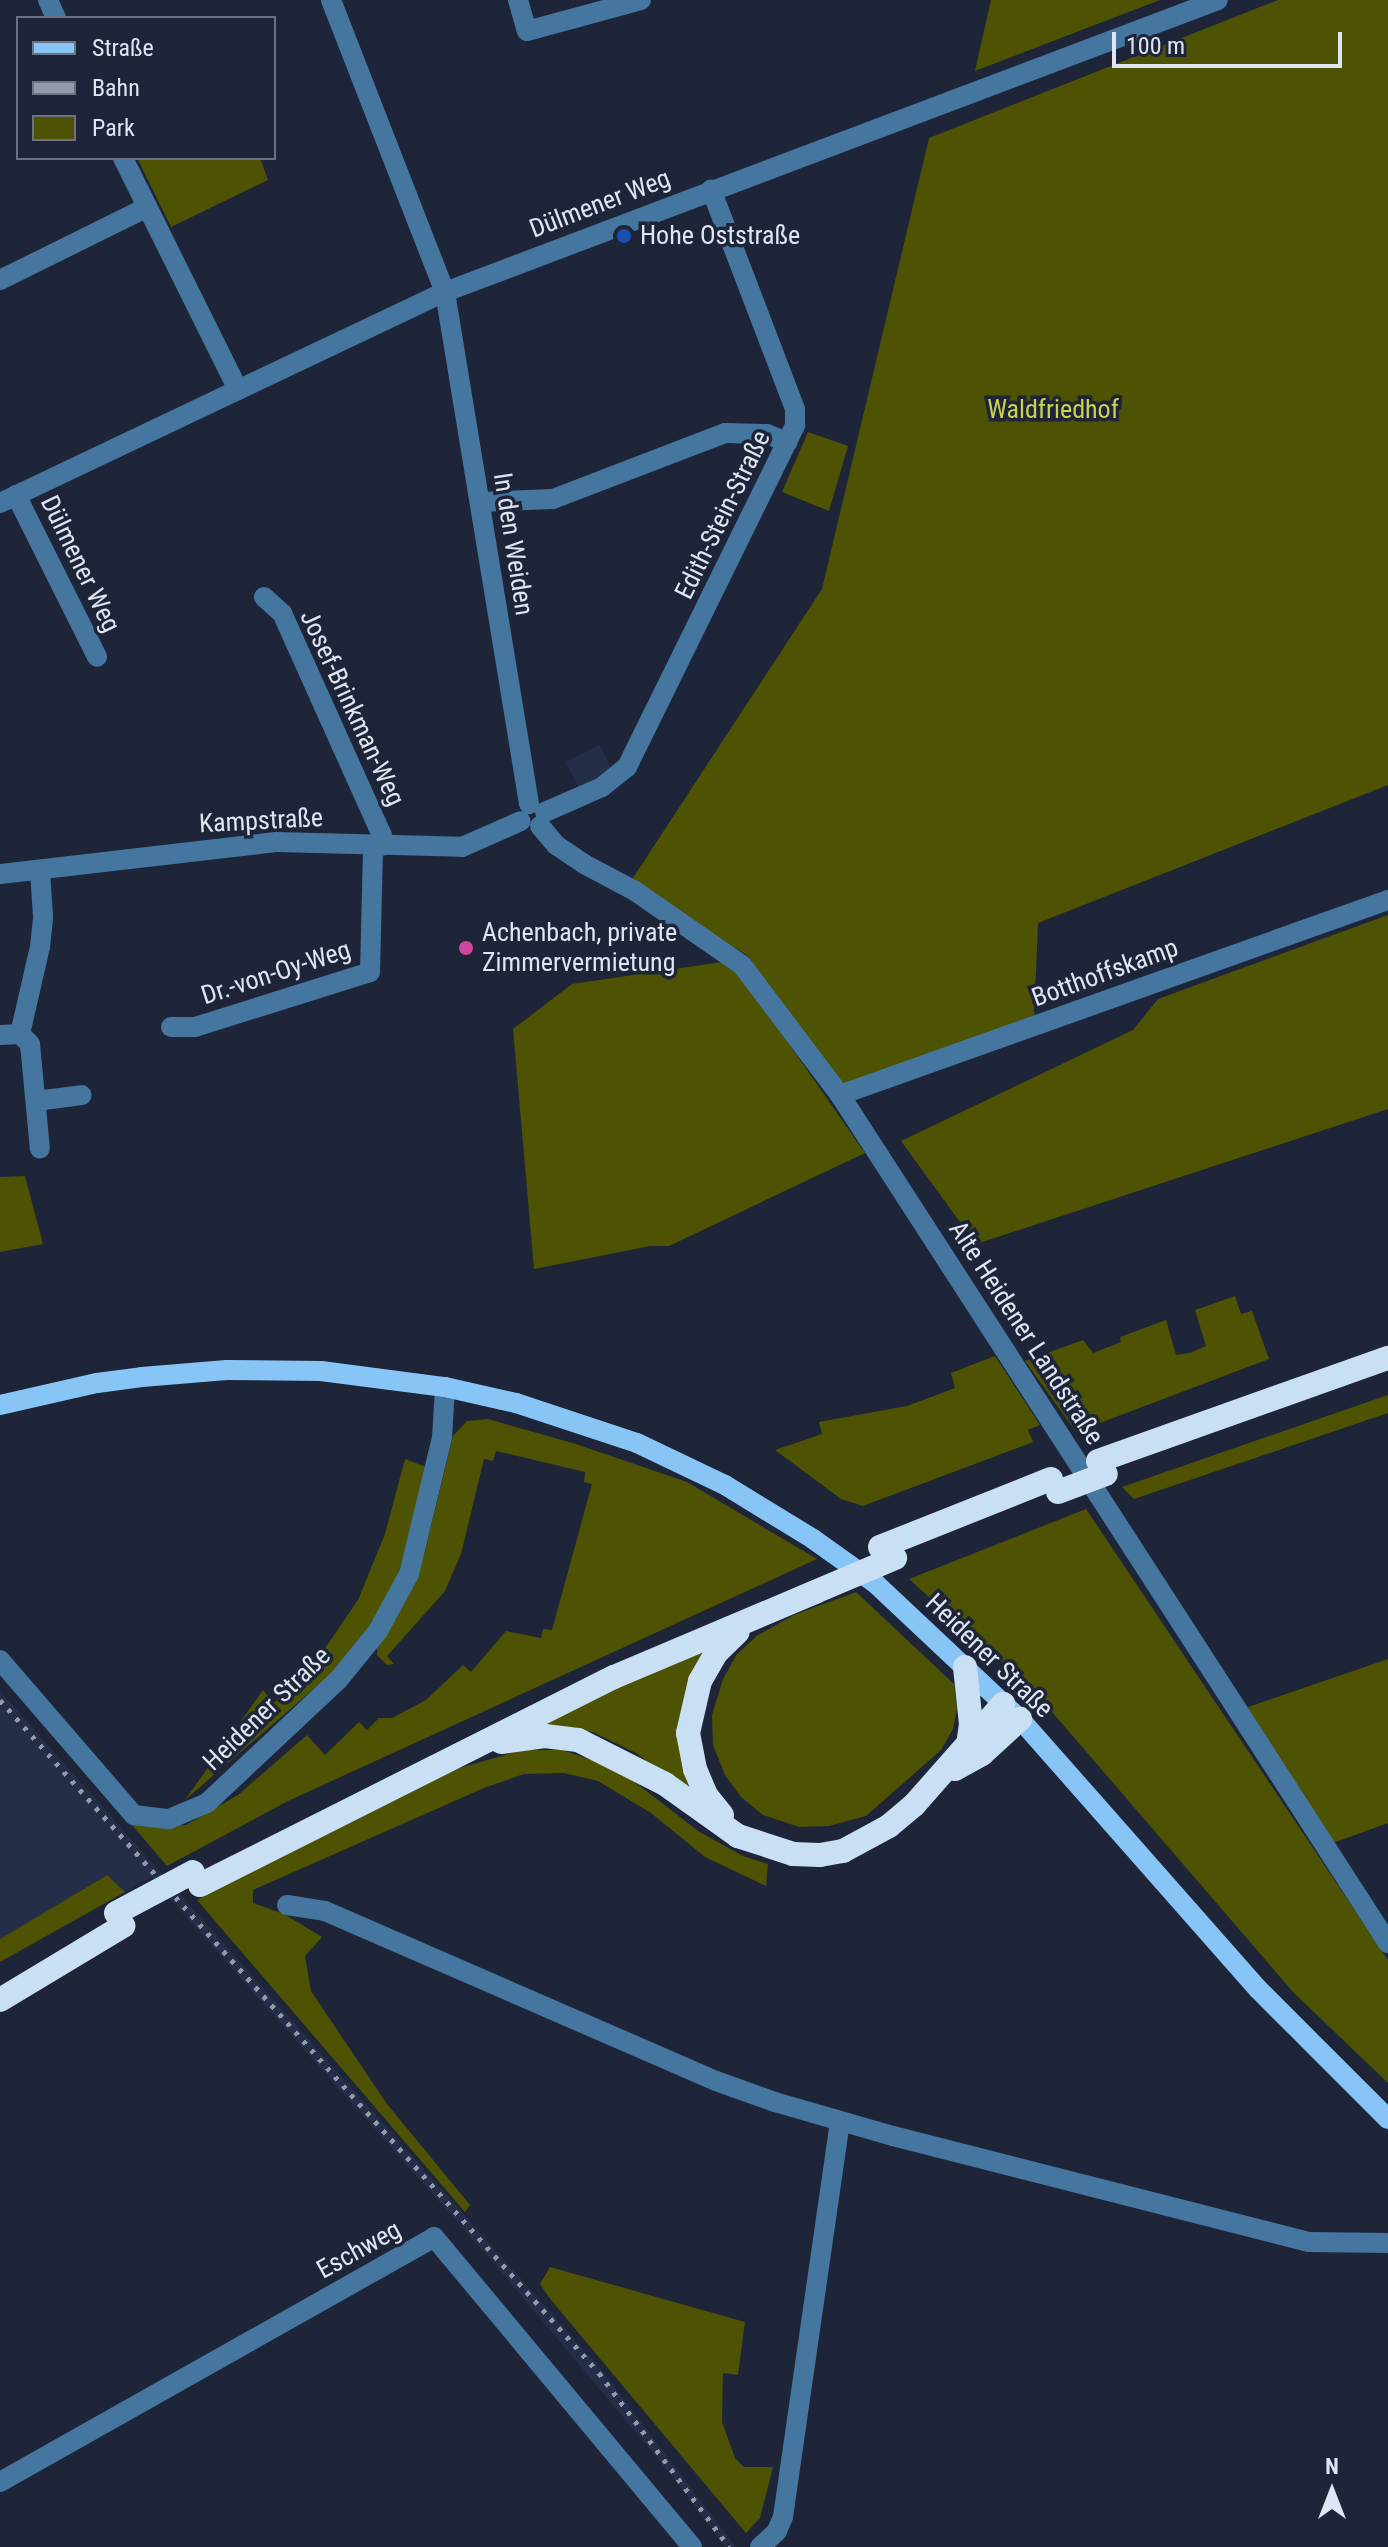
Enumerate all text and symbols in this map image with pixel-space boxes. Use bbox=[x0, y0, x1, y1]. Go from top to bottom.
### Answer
legend bbox=[16, 16, 276, 160]
scale bar bbox=[1116, 16, 1346, 66]
text: 100 m bbox=[1126, 32, 1185, 60]
text: Straße bbox=[92, 34, 154, 62]
text: Bahn bbox=[92, 74, 140, 102]
text: Park bbox=[92, 114, 135, 142]
street label: Dülmener Weg bbox=[525, 163, 675, 245]
place label: Hohe Oststraße bbox=[640, 220, 800, 252]
marker: Hohe Oststraße bbox=[615, 227, 633, 245]
park label: Waldfriedhof bbox=[987, 394, 1119, 426]
street label: Edith-Stein-Straße bbox=[669, 426, 777, 604]
street label: In den Weiden bbox=[486, 470, 540, 618]
street label: Dülmener Weg bbox=[33, 491, 127, 637]
street label: Josef-Brinkman-Weg bbox=[293, 605, 411, 811]
street label: Kampstraße bbox=[198, 802, 324, 840]
place label: Achenbach, private Zimmervermietung bbox=[482, 917, 677, 978]
street label: Botthoffskamp bbox=[1028, 932, 1182, 1014]
street label: Dr.-von-Oy-Weg bbox=[198, 934, 354, 1012]
marker: Achenbach, private Zimmervermietung bbox=[457, 939, 475, 957]
street label: Alte Heidener Landstraße bbox=[942, 1215, 1110, 1451]
street label: Heidener Straße bbox=[919, 1588, 1059, 1724]
street label: Heidener Straße bbox=[197, 1641, 337, 1777]
street label: Eschweg bbox=[312, 2214, 406, 2286]
north arrow bbox=[1292, 2451, 1372, 2531]
text: N bbox=[1325, 2454, 1339, 2479]

